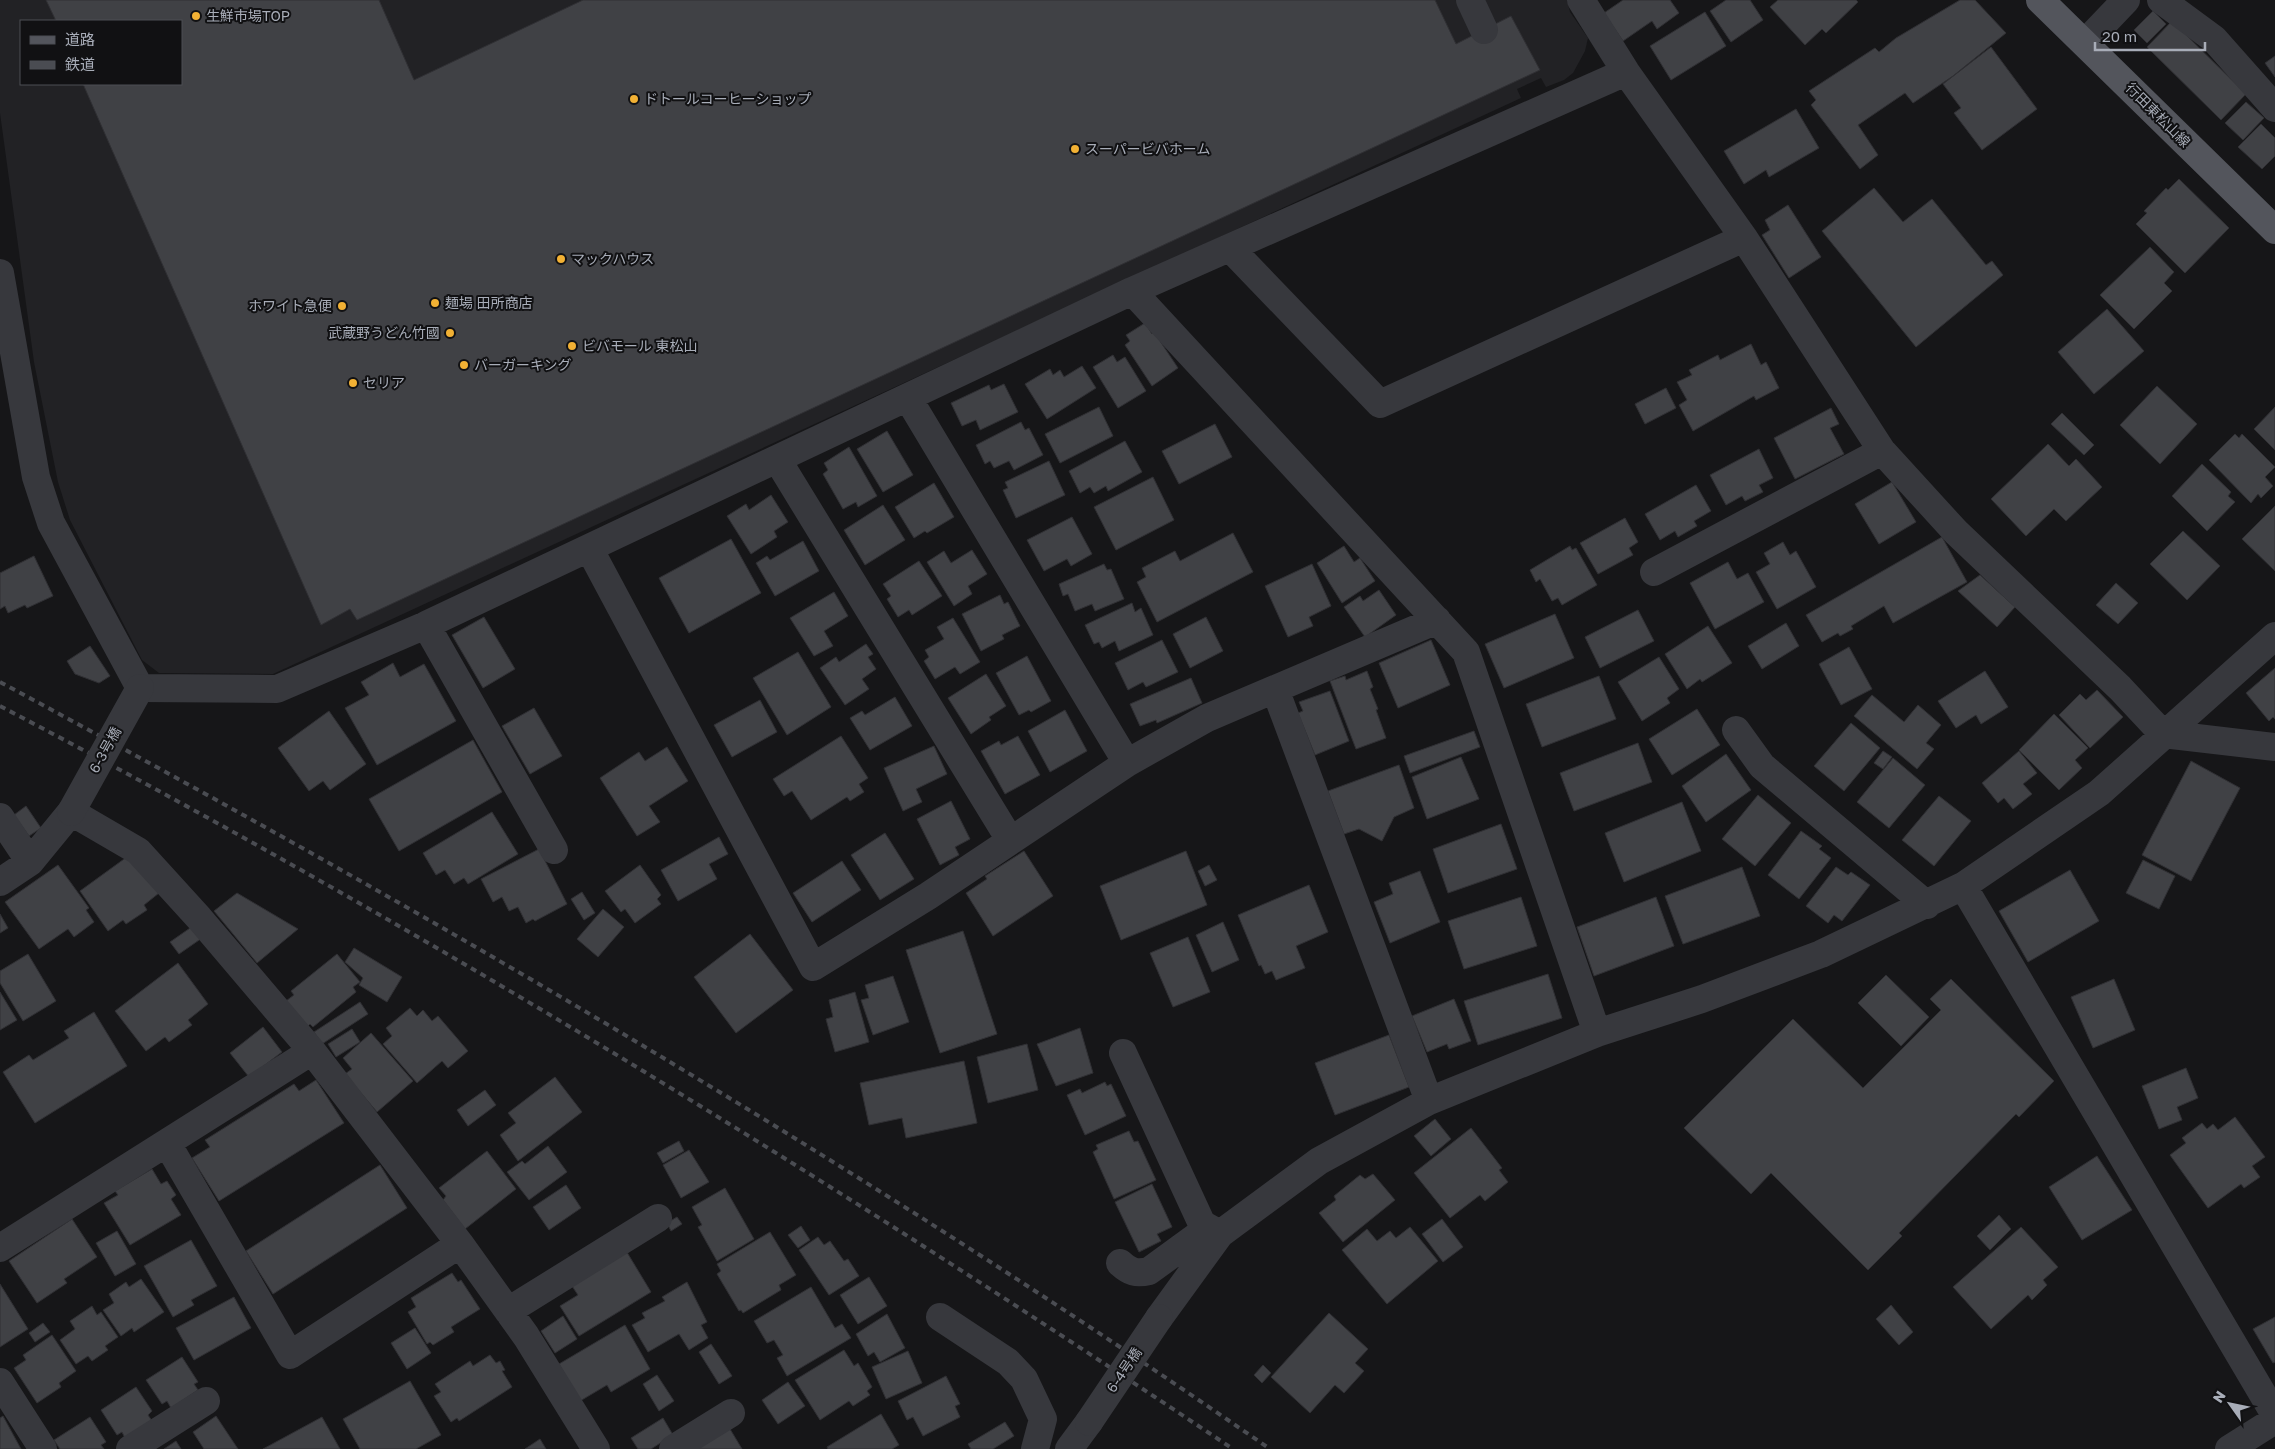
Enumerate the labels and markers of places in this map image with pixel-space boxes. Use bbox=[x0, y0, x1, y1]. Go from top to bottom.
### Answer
place label: 生鮮市場TOP bbox=[206, 7, 290, 24]
marker: 生鮮市場TOP bbox=[190, 10, 202, 22]
place label: ドトールコーヒーショップ bbox=[644, 90, 811, 107]
marker: ドトールコーヒーショップ bbox=[628, 93, 640, 105]
place label: スーパービバホーム bbox=[1085, 140, 1210, 157]
marker: スーパービバホーム bbox=[1069, 143, 1081, 155]
place label: マックハウス bbox=[571, 250, 654, 267]
marker: マックハウス bbox=[555, 253, 567, 265]
place label: 麺場 田所商店 bbox=[445, 294, 533, 311]
place label: ホワイト急便 bbox=[248, 297, 332, 314]
marker: 麺場 田所商店 bbox=[429, 297, 441, 309]
marker: ホワイト急便 bbox=[336, 300, 348, 312]
place label: 武蔵野うどん竹國 bbox=[328, 324, 440, 341]
marker: 武蔵野うどん竹國 bbox=[444, 327, 456, 339]
place label: ビバモール 東松山 bbox=[582, 337, 698, 354]
marker: ビバモール 東松山 bbox=[566, 340, 578, 352]
place label: バーガーキング bbox=[474, 356, 572, 373]
marker: バーガーキング bbox=[458, 359, 470, 371]
place label: セリア bbox=[363, 374, 405, 391]
marker: セリア bbox=[347, 377, 359, 389]

